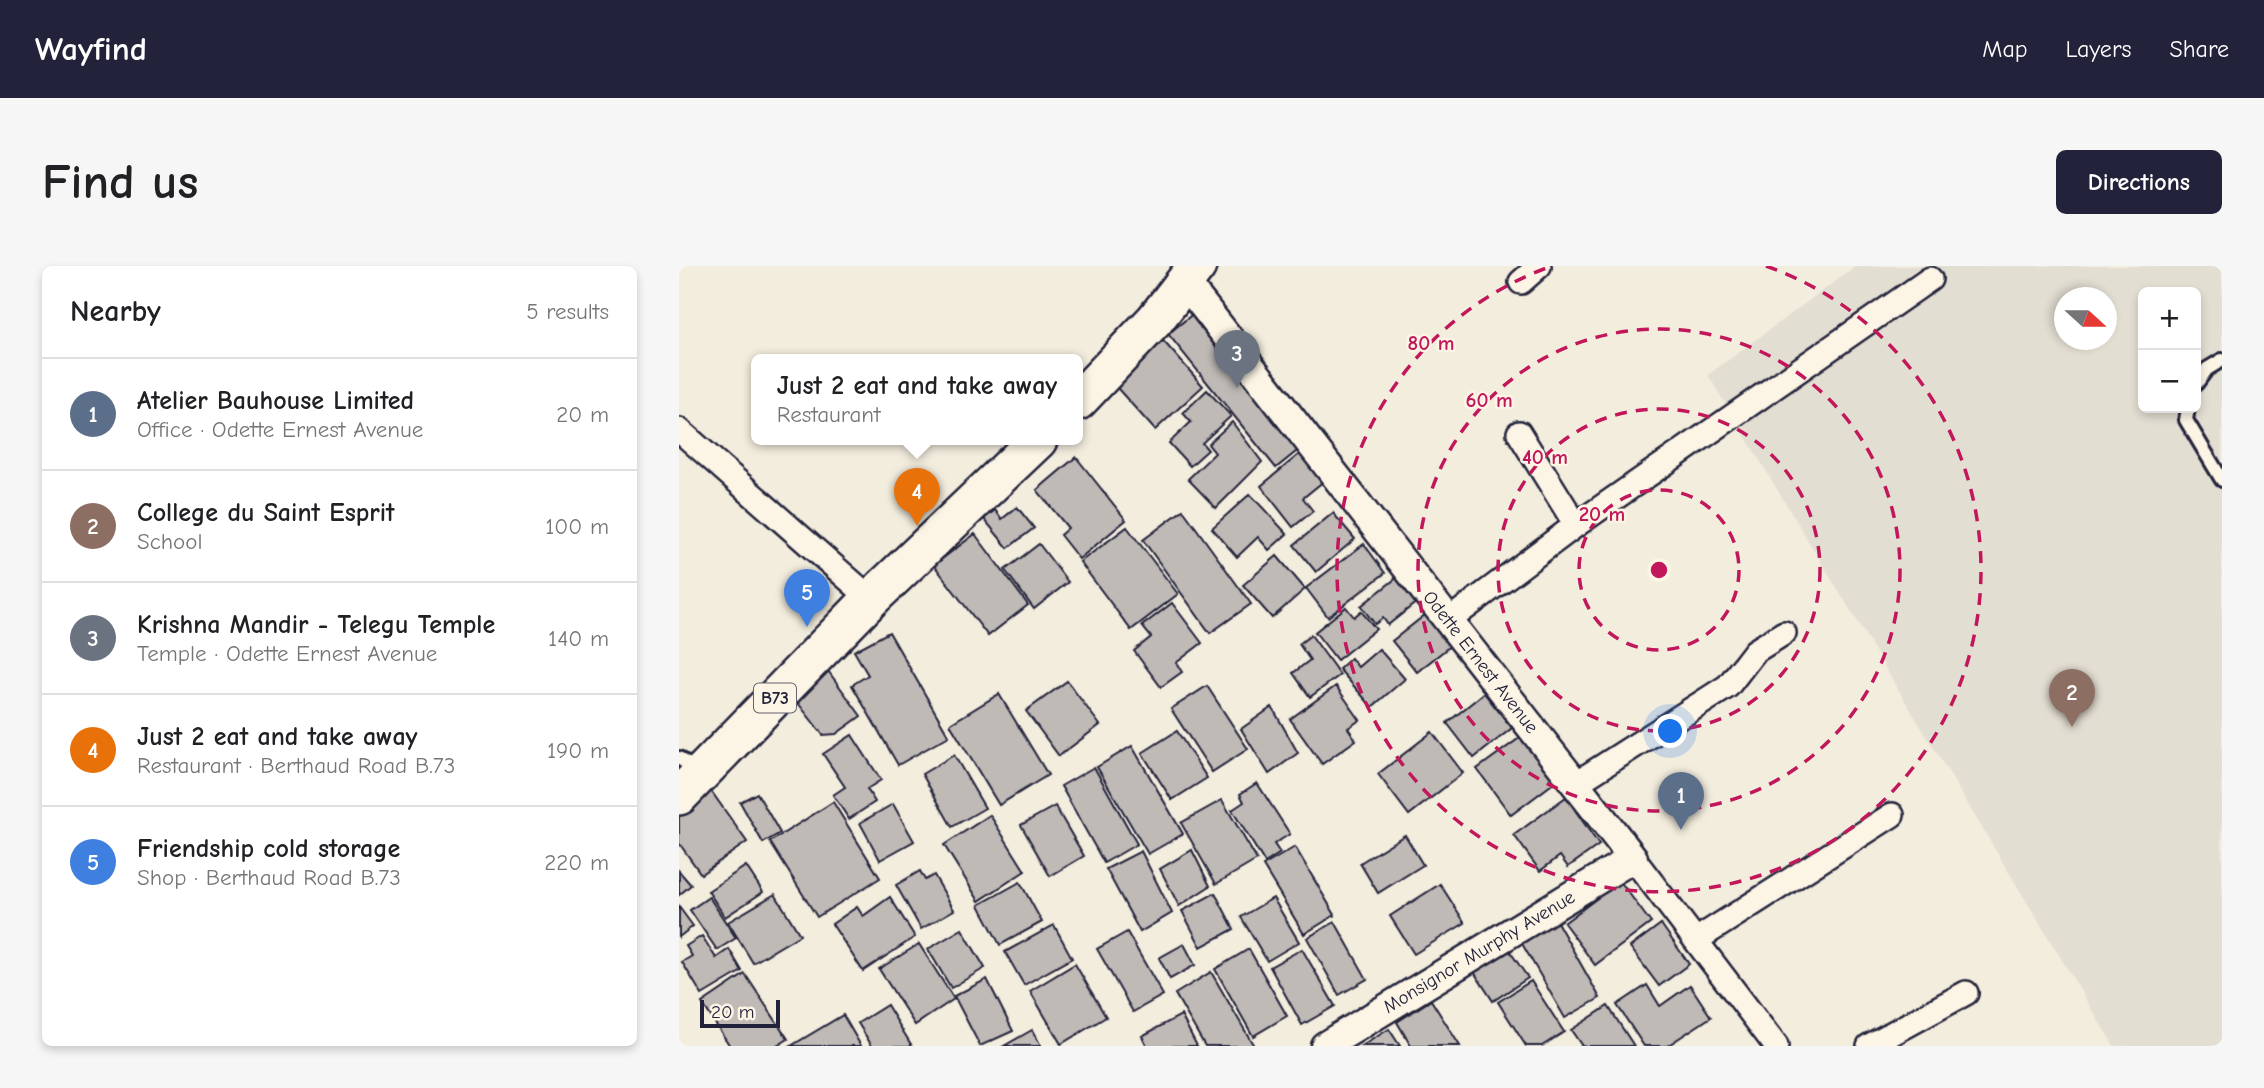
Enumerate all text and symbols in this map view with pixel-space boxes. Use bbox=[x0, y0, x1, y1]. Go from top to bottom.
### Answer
text: Wayfind bbox=[35, 30, 147, 68]
text: Map bbox=[1982, 35, 2028, 63]
text: Layers bbox=[2066, 35, 2131, 63]
text: Share bbox=[2169, 35, 2229, 63]
button: Directions bbox=[2056, 150, 2222, 214]
text: Find us bbox=[42, 154, 198, 210]
north arrow bbox=[2054, 287, 2117, 350]
map controls bbox=[2138, 287, 2201, 413]
button: + bbox=[2138, 287, 2201, 350]
text: Nearby bbox=[70, 294, 161, 329]
text: 5 results bbox=[526, 298, 609, 325]
pin: 3 bbox=[1214, 330, 1260, 388]
text: 80 m bbox=[1408, 331, 1454, 355]
button: − bbox=[2138, 350, 2201, 413]
popup bbox=[751, 354, 1083, 445]
text: Just 2 eat and take away bbox=[777, 371, 1057, 401]
text: Atelier Bauhouse Limited bbox=[137, 386, 414, 416]
text: 60 m bbox=[1465, 388, 1513, 412]
text: 1 bbox=[88, 401, 98, 428]
text: 20 m bbox=[556, 401, 609, 428]
text: Restaurant bbox=[777, 401, 881, 428]
text: Office · Odette Ernest Avenue bbox=[137, 416, 423, 443]
text: 40 m bbox=[1522, 445, 1568, 469]
pin: 4 bbox=[894, 468, 940, 526]
text: College du Saint Esprit bbox=[137, 498, 395, 528]
text: 20 m bbox=[1579, 502, 1625, 526]
text: 2 bbox=[87, 513, 99, 540]
text: 100 m bbox=[545, 513, 609, 540]
text: School bbox=[137, 528, 202, 555]
centre of rings bbox=[1647, 558, 1671, 582]
pin: 5 bbox=[784, 569, 830, 627]
street label: Odette Ernest Avenue bbox=[1418, 586, 1543, 738]
text: Krishna Mandir - Telegu Temple bbox=[137, 610, 495, 640]
text: 3 bbox=[87, 625, 99, 652]
text: 140 m bbox=[548, 625, 609, 652]
text: Temple · Odette Ernest Avenue bbox=[137, 640, 437, 667]
pin: 2 bbox=[2049, 669, 2095, 727]
road number: B73 bbox=[754, 684, 796, 712]
your location bbox=[1653, 714, 1687, 748]
text: Just 2 eat and take away bbox=[137, 722, 418, 752]
text: 4 bbox=[88, 737, 98, 764]
text: 190 m bbox=[547, 737, 609, 764]
text: Restaurant · Berthaud Road B.73 bbox=[137, 752, 455, 779]
pin: 1 bbox=[1658, 772, 1704, 830]
text: Friendship cold storage bbox=[137, 834, 400, 864]
text: 5 bbox=[87, 849, 99, 876]
text: 220 m bbox=[544, 849, 609, 876]
text: Shop · Berthaud Road B.73 bbox=[137, 864, 401, 891]
street label: Monsignor Murphy Avenue bbox=[1379, 886, 1579, 1018]
scale bar bbox=[700, 997, 781, 1029]
text: 20 m bbox=[711, 1001, 755, 1023]

